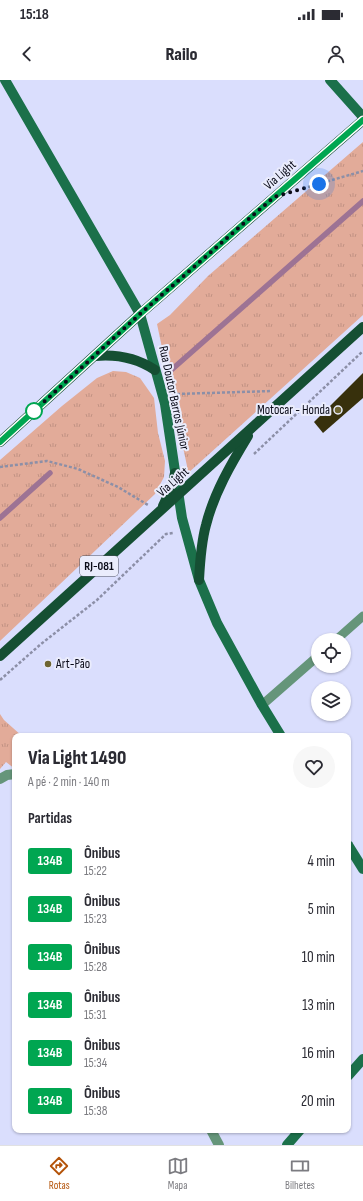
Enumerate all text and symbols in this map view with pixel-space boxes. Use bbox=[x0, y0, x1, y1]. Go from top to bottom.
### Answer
text: 15:18 bbox=[20, 5, 49, 24]
icon: back bbox=[16, 43, 38, 65]
icon: person bbox=[325, 43, 347, 65]
text: Railo bbox=[165, 44, 198, 65]
street label: Via Light bbox=[261, 157, 299, 193]
your location bbox=[309, 174, 329, 194]
street label: Rua Doutor Barros Júnior bbox=[155, 344, 193, 452]
unlabelled marker bbox=[25, 402, 43, 420]
place label: Motocar - Honda bbox=[257, 402, 330, 418]
marker: Motocar - Honda bbox=[333, 405, 343, 415]
street label: Via Light bbox=[154, 464, 192, 500]
road number: RJ-081 bbox=[80, 556, 118, 576]
map controls bbox=[311, 633, 351, 721]
button: locate bbox=[311, 633, 351, 673]
place label: Art-Pão bbox=[55, 656, 90, 672]
marker: Art-Pão bbox=[43, 659, 53, 669]
button: layers bbox=[311, 681, 351, 721]
button: heart bbox=[293, 746, 335, 788]
text: Via Light 1490 bbox=[28, 747, 126, 770]
text: A pé · 2 min · 140 m bbox=[28, 774, 110, 790]
text: Partidas bbox=[28, 809, 72, 828]
text: Ônibus bbox=[84, 844, 120, 863]
text: 134B bbox=[38, 852, 62, 869]
text: 4 min bbox=[308, 852, 335, 871]
text: 15:22 bbox=[84, 863, 107, 879]
text: Ônibus bbox=[84, 892, 120, 911]
text: 134B bbox=[38, 900, 62, 917]
text: 5 min bbox=[308, 900, 335, 919]
text: 15:23 bbox=[84, 911, 107, 927]
text: Ônibus bbox=[84, 940, 120, 959]
text: 134B bbox=[38, 948, 62, 965]
text: 10 min bbox=[302, 948, 335, 967]
text: 15:28 bbox=[84, 959, 107, 975]
text: Ônibus bbox=[84, 988, 120, 1007]
text: 134B bbox=[38, 996, 62, 1013]
text: 13 min bbox=[302, 996, 335, 1015]
text: 15:31 bbox=[84, 1007, 106, 1023]
text: Ônibus bbox=[84, 1036, 120, 1055]
text: 134B bbox=[38, 1044, 62, 1061]
text: 16 min bbox=[302, 1044, 335, 1063]
text: 15:34 bbox=[84, 1055, 107, 1071]
text: Ônibus bbox=[84, 1084, 120, 1103]
text: 134B bbox=[38, 1092, 62, 1109]
text: 20 min bbox=[301, 1092, 335, 1111]
text: 15:38 bbox=[84, 1103, 107, 1119]
tab: Rotas bbox=[48, 1155, 70, 1192]
tab: Mapa bbox=[167, 1155, 189, 1192]
tab: Bilhetes bbox=[285, 1155, 315, 1192]

